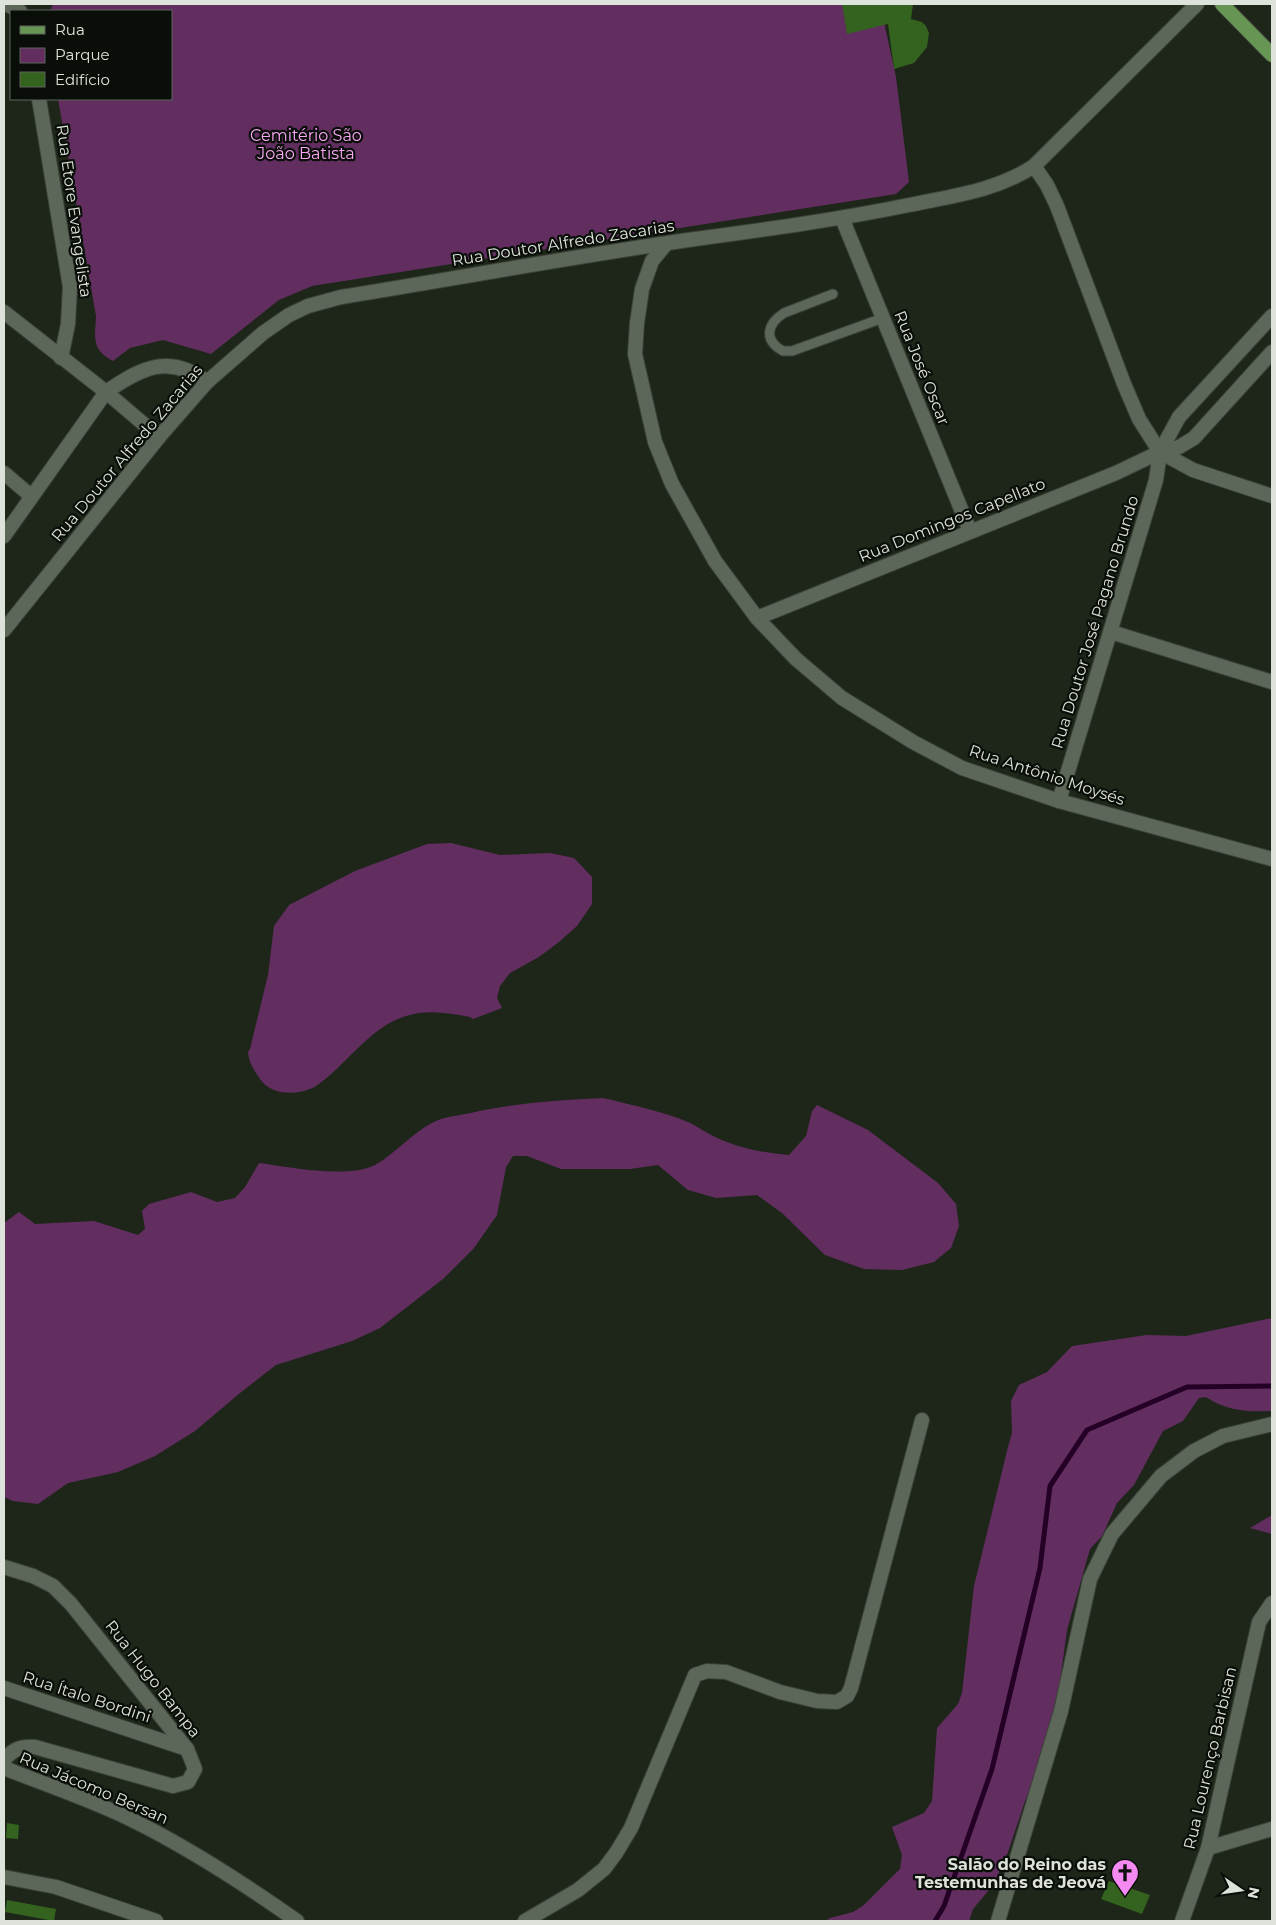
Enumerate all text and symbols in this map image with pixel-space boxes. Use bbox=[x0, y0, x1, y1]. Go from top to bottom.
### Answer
legend bbox=[10, 10, 172, 100]
text: Rua bbox=[55, 20, 85, 39]
text: Parque bbox=[55, 45, 110, 64]
text: Edifício bbox=[55, 70, 110, 89]
street label: Rua Etore Evangelista bbox=[52, 123, 96, 299]
park label: Cemitério São João Batista bbox=[250, 126, 362, 163]
street label: Rua Doutor Alfredo Zacarias bbox=[450, 216, 676, 270]
street label: Rua José Oscar bbox=[890, 308, 954, 428]
street label: Rua Doutor Alfredo Zacarias bbox=[47, 361, 207, 545]
street label: Rua Domingos Capellato bbox=[856, 474, 1048, 566]
street label: Rua Doutor José Pagano Brundo bbox=[1047, 493, 1143, 751]
street label: Rua Antônio Moysés bbox=[967, 741, 1128, 809]
street label: Rua Hugo Bampa bbox=[101, 1617, 205, 1741]
street label: Rua Lourenço Barbisan bbox=[1180, 1665, 1240, 1851]
street label: Rua Ítalo Bordini bbox=[21, 1667, 153, 1727]
street label: Rua Jácomo Bersan bbox=[17, 1748, 171, 1828]
place label: Salão do Reino das Testemunhas de Jeová bbox=[915, 1855, 1106, 1892]
church icon: Salão do Reino das Testemunhas de Jeová bbox=[1110, 1858, 1140, 1897]
north arrow bbox=[1216, 1865, 1266, 1915]
text: N bbox=[1244, 1885, 1264, 1900]

